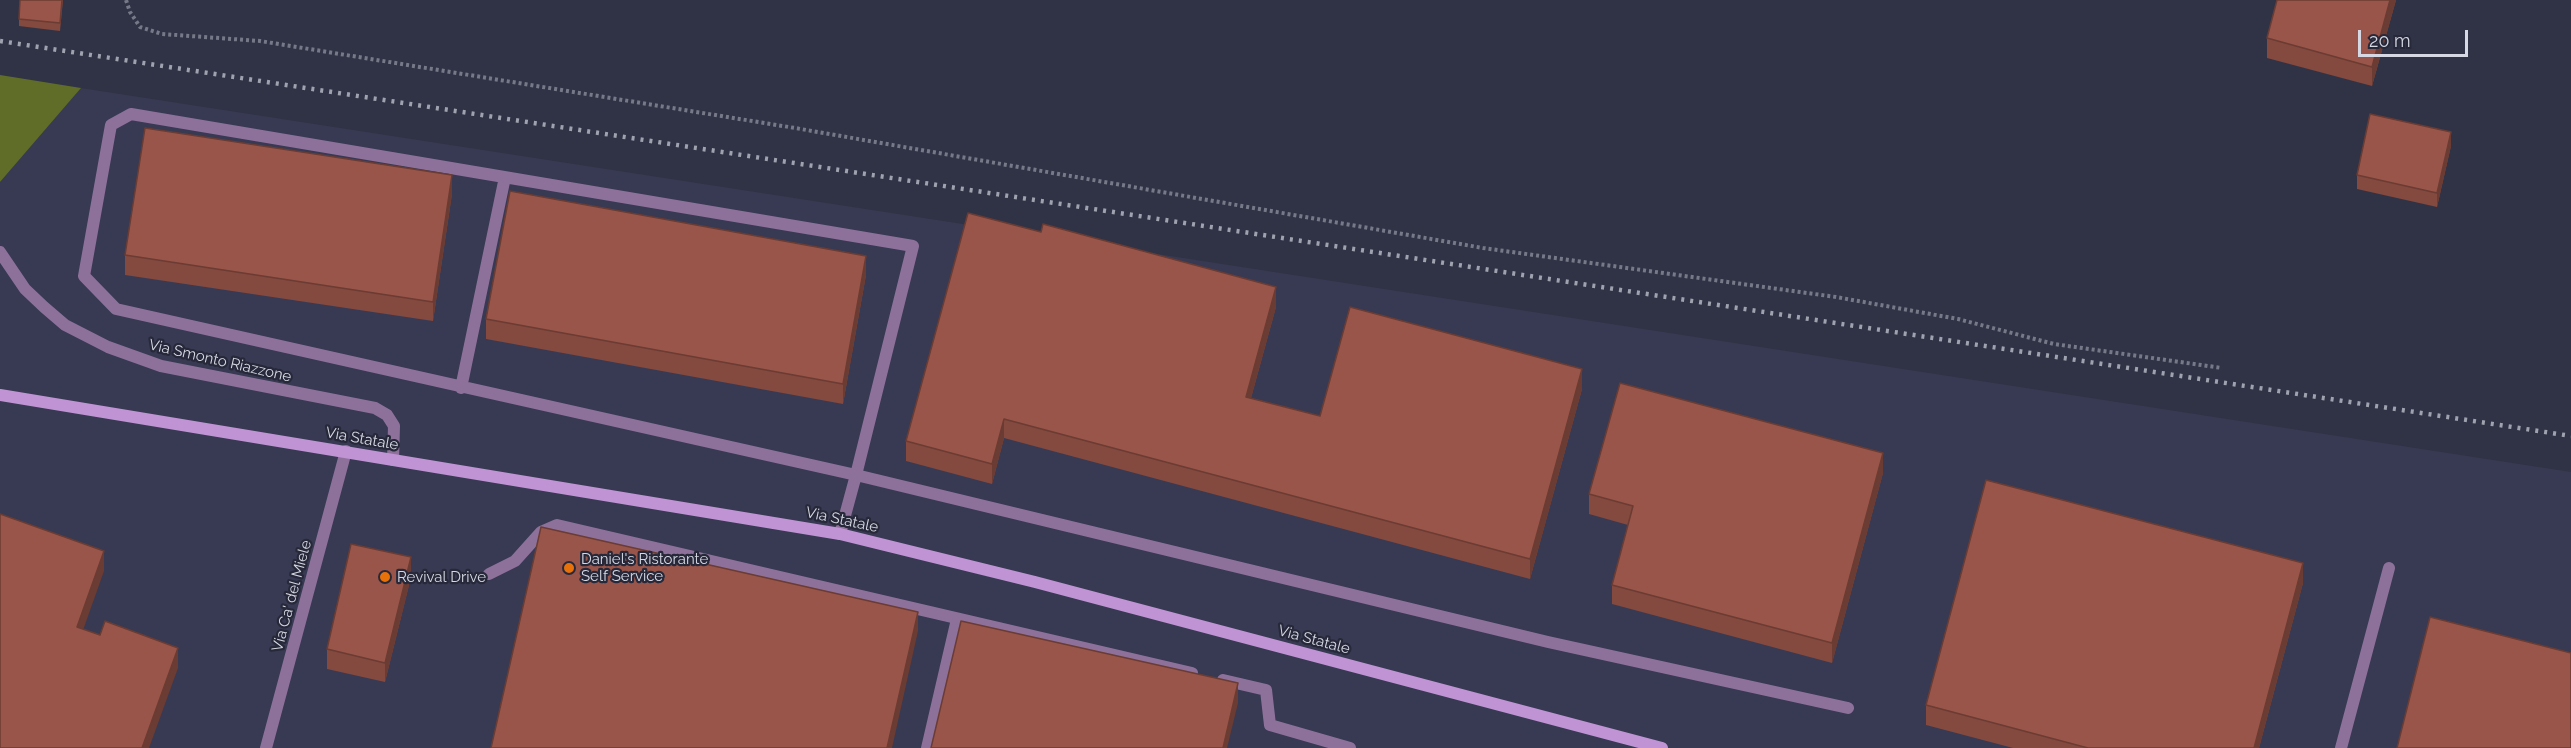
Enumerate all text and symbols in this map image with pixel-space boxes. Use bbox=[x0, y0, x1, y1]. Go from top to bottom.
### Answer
scale bar bbox=[2361, 18, 2470, 56]
text: 20 m bbox=[2369, 30, 2411, 51]
street label: Via Smonto Riazzone bbox=[147, 336, 293, 386]
street label: Via Statale bbox=[324, 424, 400, 454]
street label: Via Statale bbox=[804, 504, 880, 536]
street label: Via Ca' del Miele bbox=[268, 538, 316, 654]
place label: Daniel's Ristorante Self Service bbox=[581, 550, 708, 585]
marker: Daniel's Ristorante Self Service bbox=[562, 561, 576, 575]
place label: Revival Drive bbox=[397, 568, 486, 586]
marker: Revival Drive bbox=[378, 570, 392, 584]
street label: Via Statale bbox=[1276, 622, 1352, 658]

